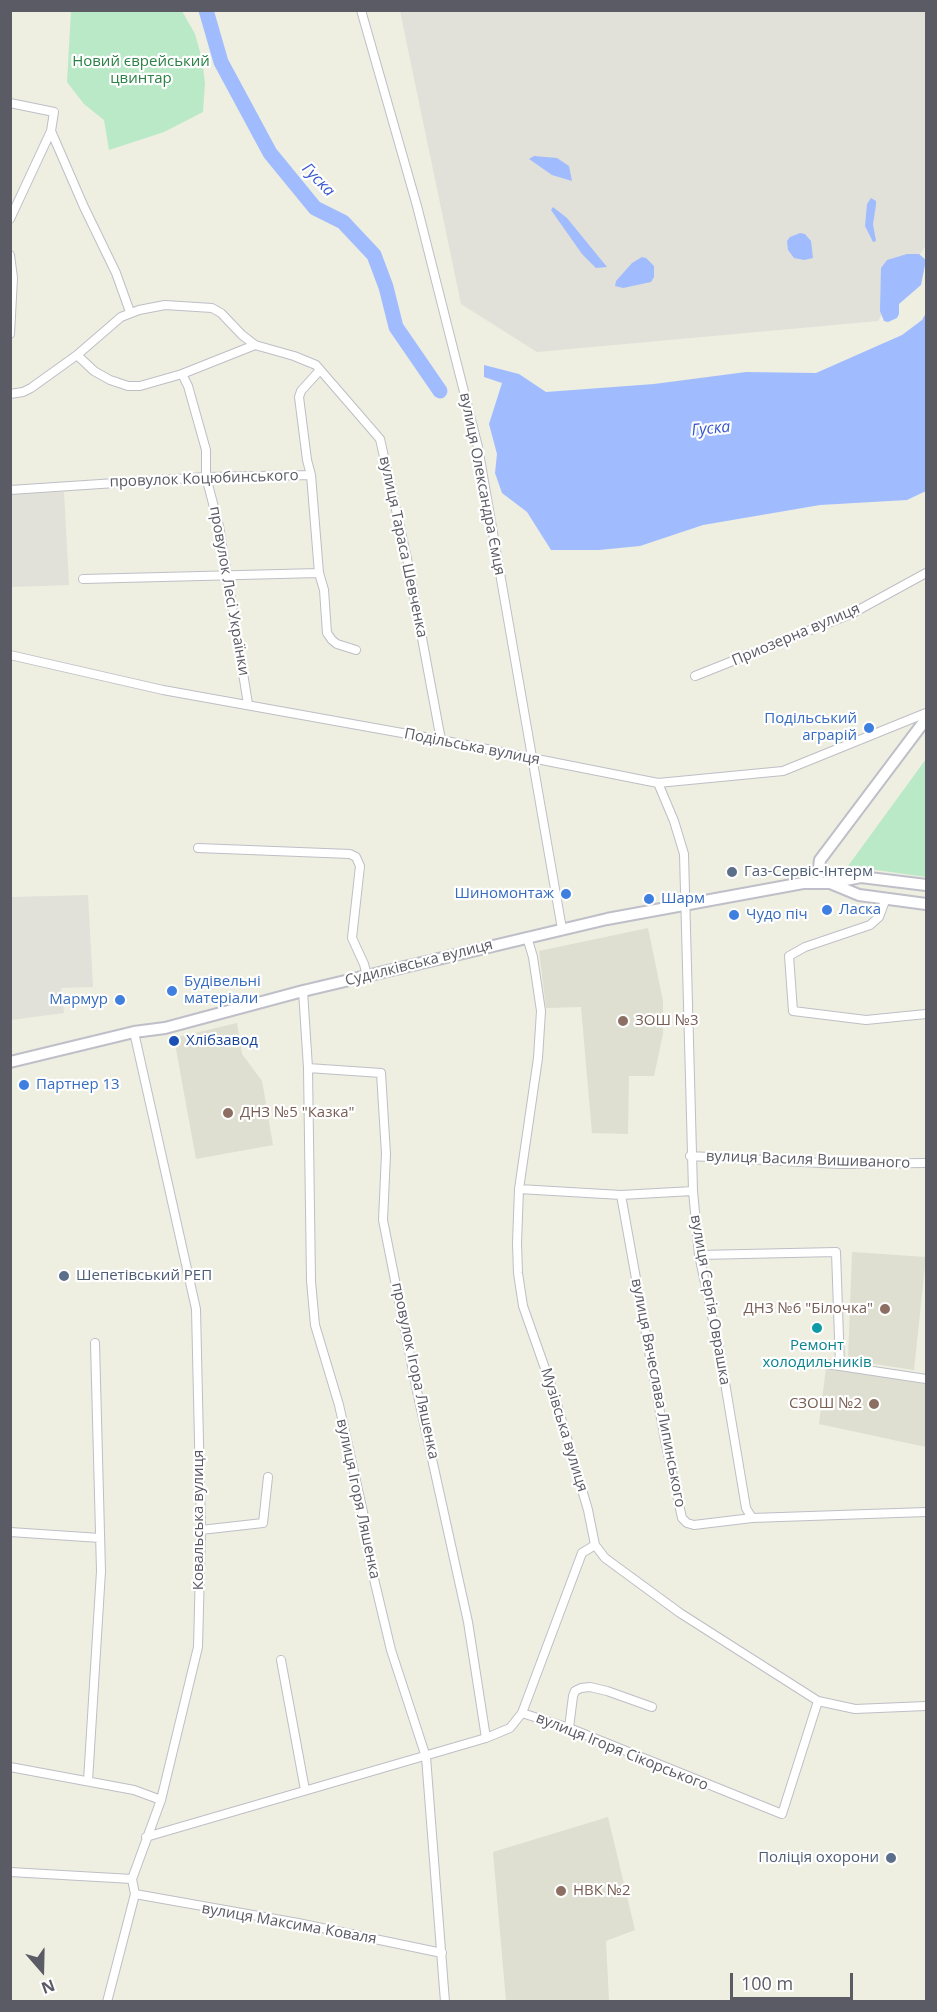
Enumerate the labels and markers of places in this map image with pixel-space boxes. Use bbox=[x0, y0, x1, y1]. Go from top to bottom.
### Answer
place label: Подільський аграрій bbox=[764, 710, 857, 745]
marker: Подільський аграрій bbox=[862, 721, 876, 735]
place label: Газ-Сервіс-Інтерм bbox=[744, 863, 873, 881]
marker: Газ-Сервіс-Інтерм bbox=[725, 865, 739, 879]
place label: Шиномонтаж bbox=[455, 885, 554, 903]
marker: Шиномонтаж bbox=[559, 887, 573, 901]
place label: Шарм bbox=[661, 890, 705, 908]
marker: Шарм bbox=[642, 892, 656, 906]
place label: Ласка bbox=[839, 901, 881, 919]
marker: Ласка bbox=[820, 903, 834, 917]
place label: Чудо піч bbox=[746, 906, 808, 924]
marker: Чудо піч bbox=[727, 908, 741, 922]
place label: Будівельні матеріали bbox=[184, 973, 261, 1008]
marker: Будівельні матеріали bbox=[165, 984, 179, 998]
place label: Мармур bbox=[49, 991, 108, 1009]
marker: Мармур bbox=[113, 993, 127, 1007]
place label: ЗОШ №3 bbox=[635, 1012, 699, 1030]
marker: ЗОШ №3 bbox=[616, 1014, 630, 1028]
place label: Хлібзавод bbox=[186, 1032, 258, 1050]
marker: Хлібзавод bbox=[167, 1034, 181, 1048]
place label: Партнер 13 bbox=[36, 1076, 120, 1094]
marker: Партнер 13 bbox=[17, 1078, 31, 1092]
place label: ДНЗ №5 "Казка" bbox=[240, 1104, 354, 1122]
marker: ДНЗ №5 "Казка" bbox=[221, 1106, 235, 1120]
place label: Шепетівський РЕП bbox=[76, 1267, 212, 1285]
marker: Шепетівський РЕП bbox=[57, 1269, 71, 1283]
place label: ДНЗ №6 "Білочка" bbox=[744, 1300, 873, 1318]
marker: ДНЗ №6 "Білочка" bbox=[878, 1302, 892, 1316]
marker: Ремонт холодильників bbox=[810, 1321, 824, 1335]
place label: Ремонт холодильників bbox=[762, 1337, 872, 1372]
place label: СЗОШ №2 bbox=[789, 1395, 862, 1413]
marker: СЗОШ №2 bbox=[867, 1397, 881, 1411]
place label: Поліція охорони bbox=[758, 1849, 879, 1867]
marker: Поліція охорони bbox=[884, 1851, 898, 1865]
place label: НВК №2 bbox=[573, 1882, 631, 1900]
marker: НВК №2 bbox=[554, 1884, 568, 1898]

